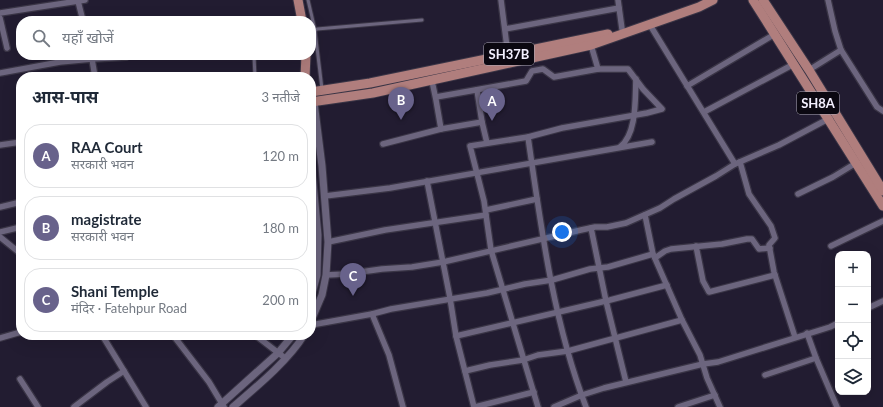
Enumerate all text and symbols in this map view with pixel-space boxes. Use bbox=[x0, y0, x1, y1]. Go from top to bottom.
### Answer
search box bbox=[16, 16, 316, 60]
icon: search bbox=[30, 27, 52, 49]
text: यहाँ खोजें bbox=[62, 28, 114, 46]
road number: SH37B bbox=[484, 43, 534, 65]
text: आस-पास bbox=[32, 86, 98, 107]
pin: B bbox=[388, 87, 414, 120]
pin: A bbox=[479, 88, 505, 121]
text: 3 नतीजे bbox=[261, 89, 300, 105]
road number: SH8A bbox=[797, 92, 839, 114]
text: RAA Court bbox=[71, 138, 143, 156]
text: A bbox=[41, 148, 51, 164]
text: 120 m bbox=[262, 148, 299, 164]
text: सरकारी भवन bbox=[71, 156, 134, 172]
text: magistrate bbox=[71, 210, 142, 228]
text: B bbox=[42, 220, 50, 236]
text: 180 m bbox=[262, 220, 299, 236]
your location bbox=[552, 222, 572, 242]
text: सरकारी भवन bbox=[71, 228, 134, 244]
map controls bbox=[835, 251, 871, 395]
button: + bbox=[835, 251, 871, 287]
pin: C bbox=[340, 263, 366, 296]
text: Shani Temple bbox=[71, 282, 159, 300]
button: − bbox=[835, 287, 871, 323]
text: C bbox=[42, 292, 50, 308]
text: 200 m bbox=[262, 292, 299, 308]
text: मंदिर · Fatehpur Road bbox=[71, 300, 187, 316]
button: locate bbox=[835, 323, 871, 359]
button: layers bbox=[835, 359, 871, 395]

